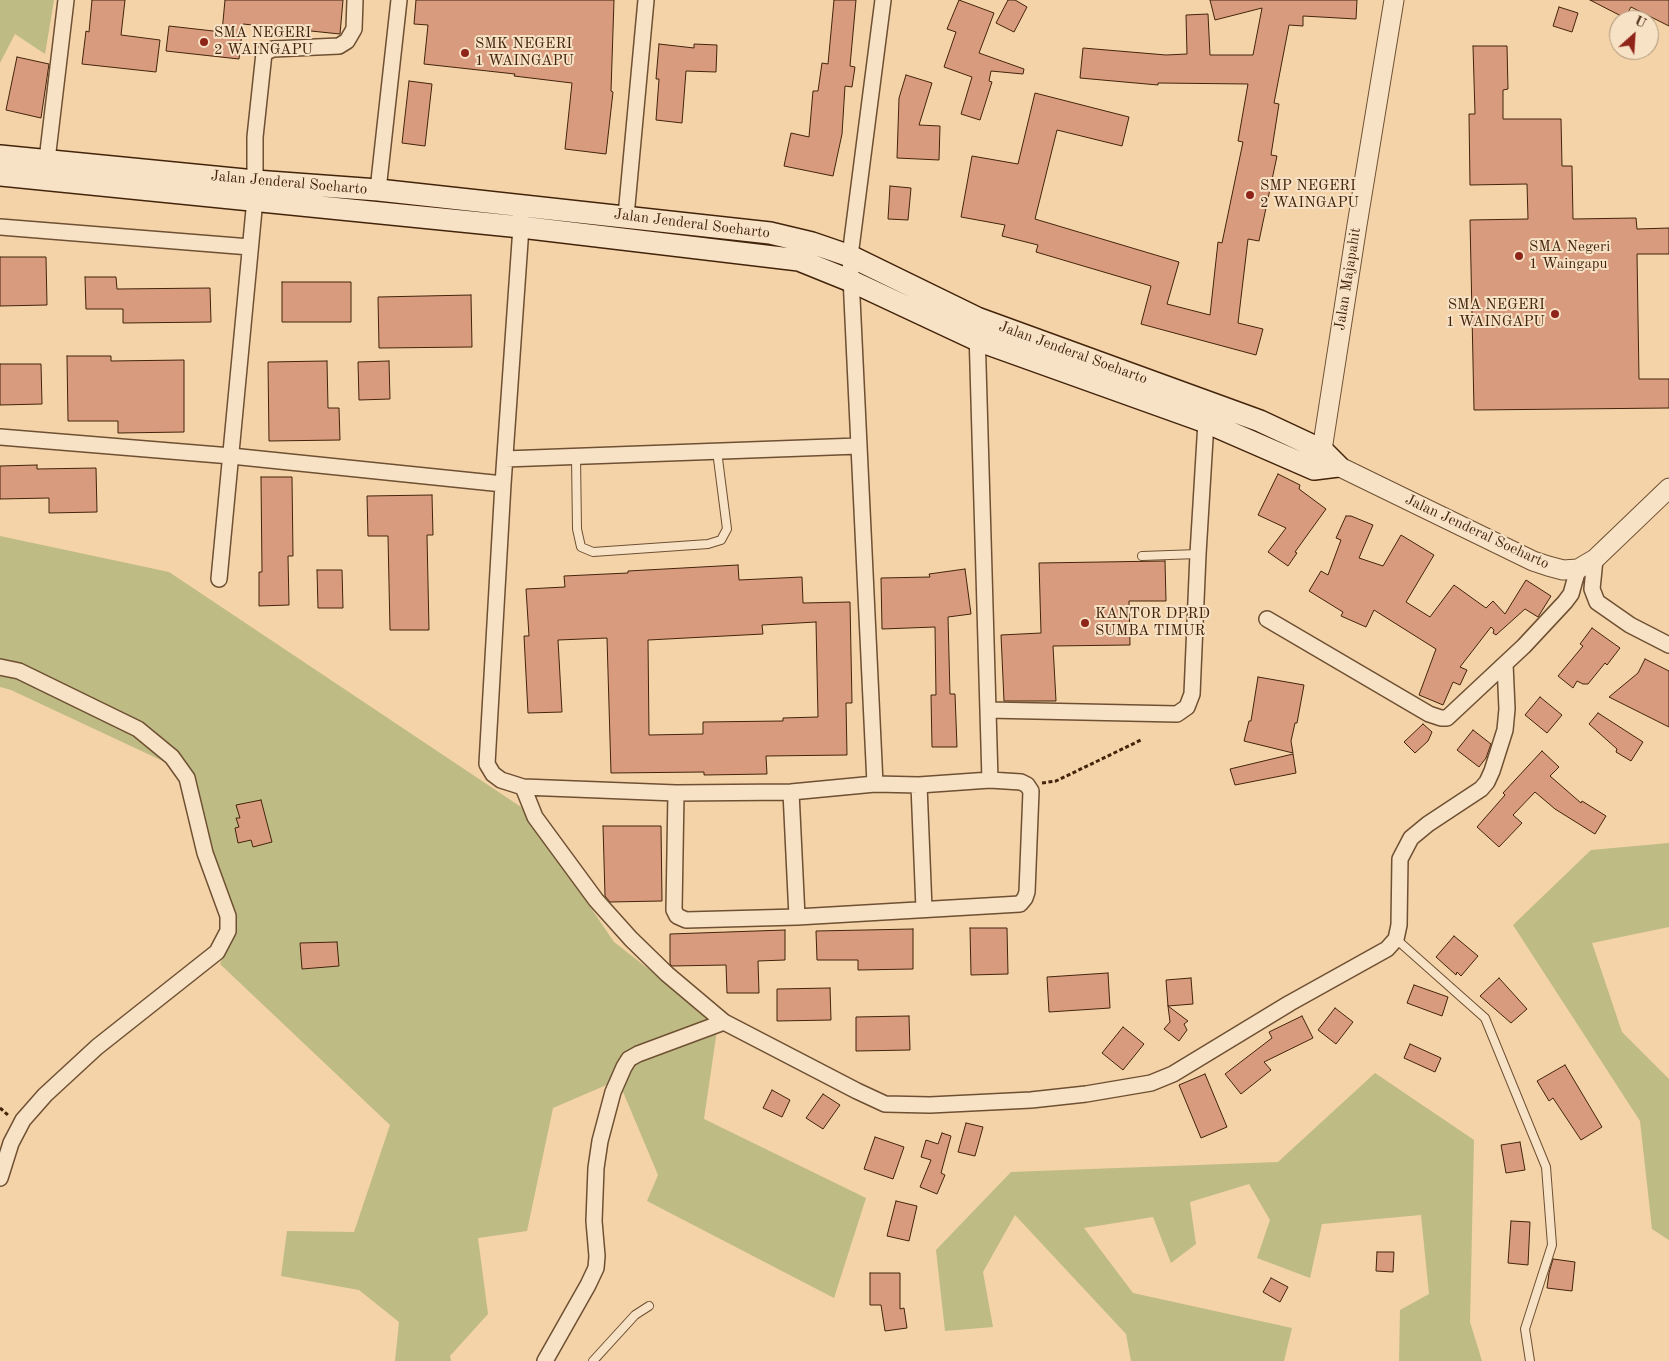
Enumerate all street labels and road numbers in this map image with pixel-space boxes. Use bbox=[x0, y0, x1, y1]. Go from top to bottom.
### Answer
street label: Jalan Jenderal Soeharto bbox=[210, 167, 368, 199]
street label: Jalan Jenderal Soeharto bbox=[613, 206, 771, 242]
street label: Jalan Majapahit bbox=[1331, 226, 1365, 332]
street label: Jalan Jenderal Soeharto bbox=[996, 318, 1150, 388]
street label: Jalan Jenderal Soeharto bbox=[1402, 491, 1552, 573]

